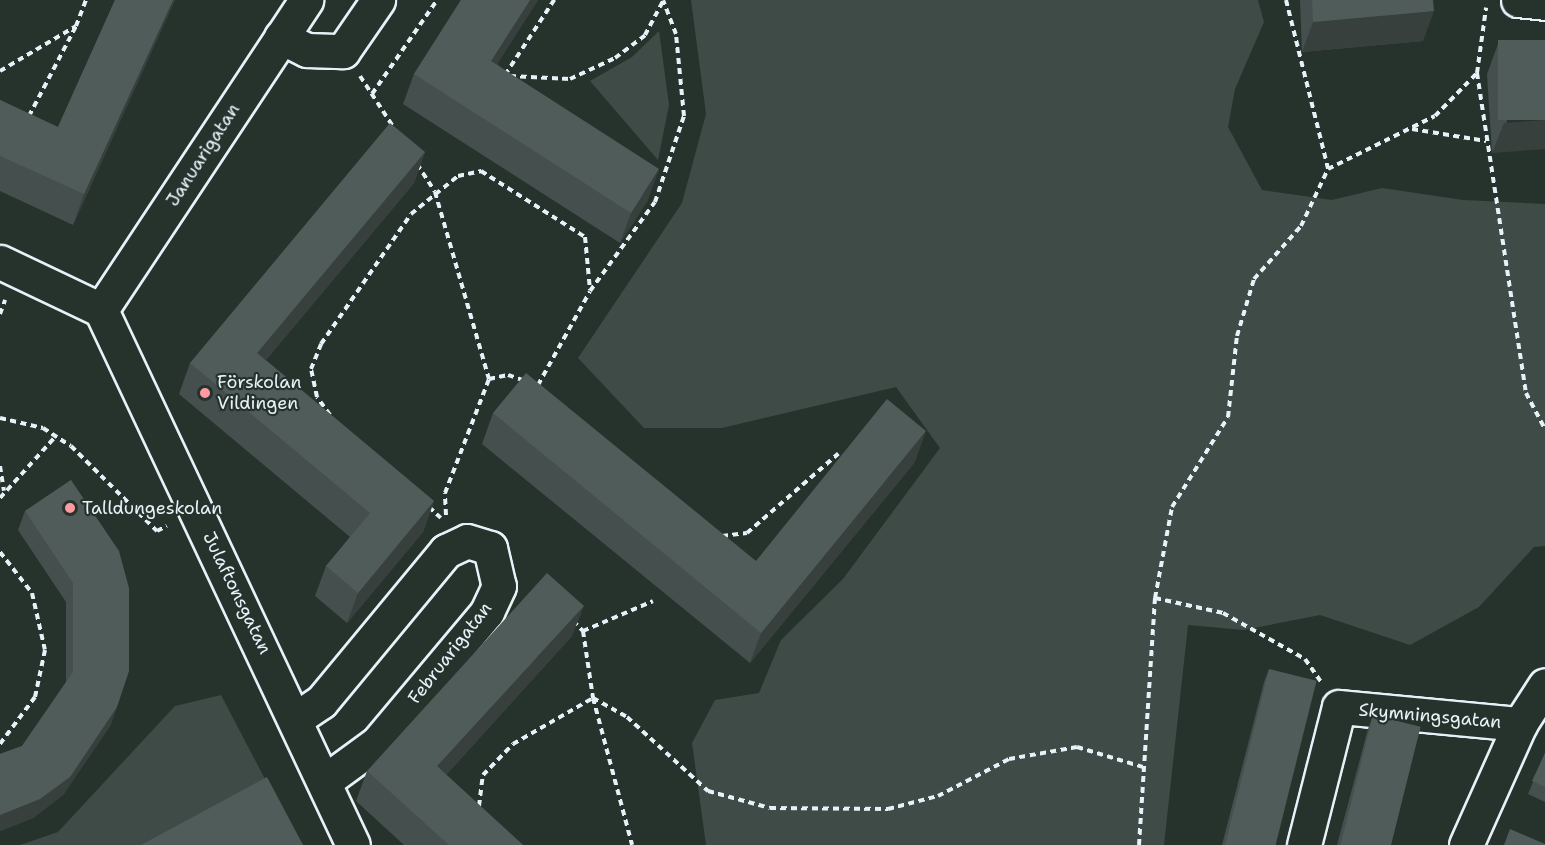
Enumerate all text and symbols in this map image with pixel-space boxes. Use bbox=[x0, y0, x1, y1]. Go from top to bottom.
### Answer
street label: Januarigatan bbox=[162, 100, 244, 210]
place label: Förskolan Vildingen bbox=[217, 372, 301, 415]
marker: Förskolan Vildingen bbox=[198, 386, 212, 400]
place label: Talldungeskolan bbox=[82, 497, 222, 519]
marker: Talldungeskolan bbox=[63, 501, 77, 515]
street label: Julaftonsgatan bbox=[198, 528, 276, 658]
street label: Februarigatan bbox=[404, 598, 496, 708]
street label: Skymningsgatan bbox=[1358, 699, 1502, 733]

